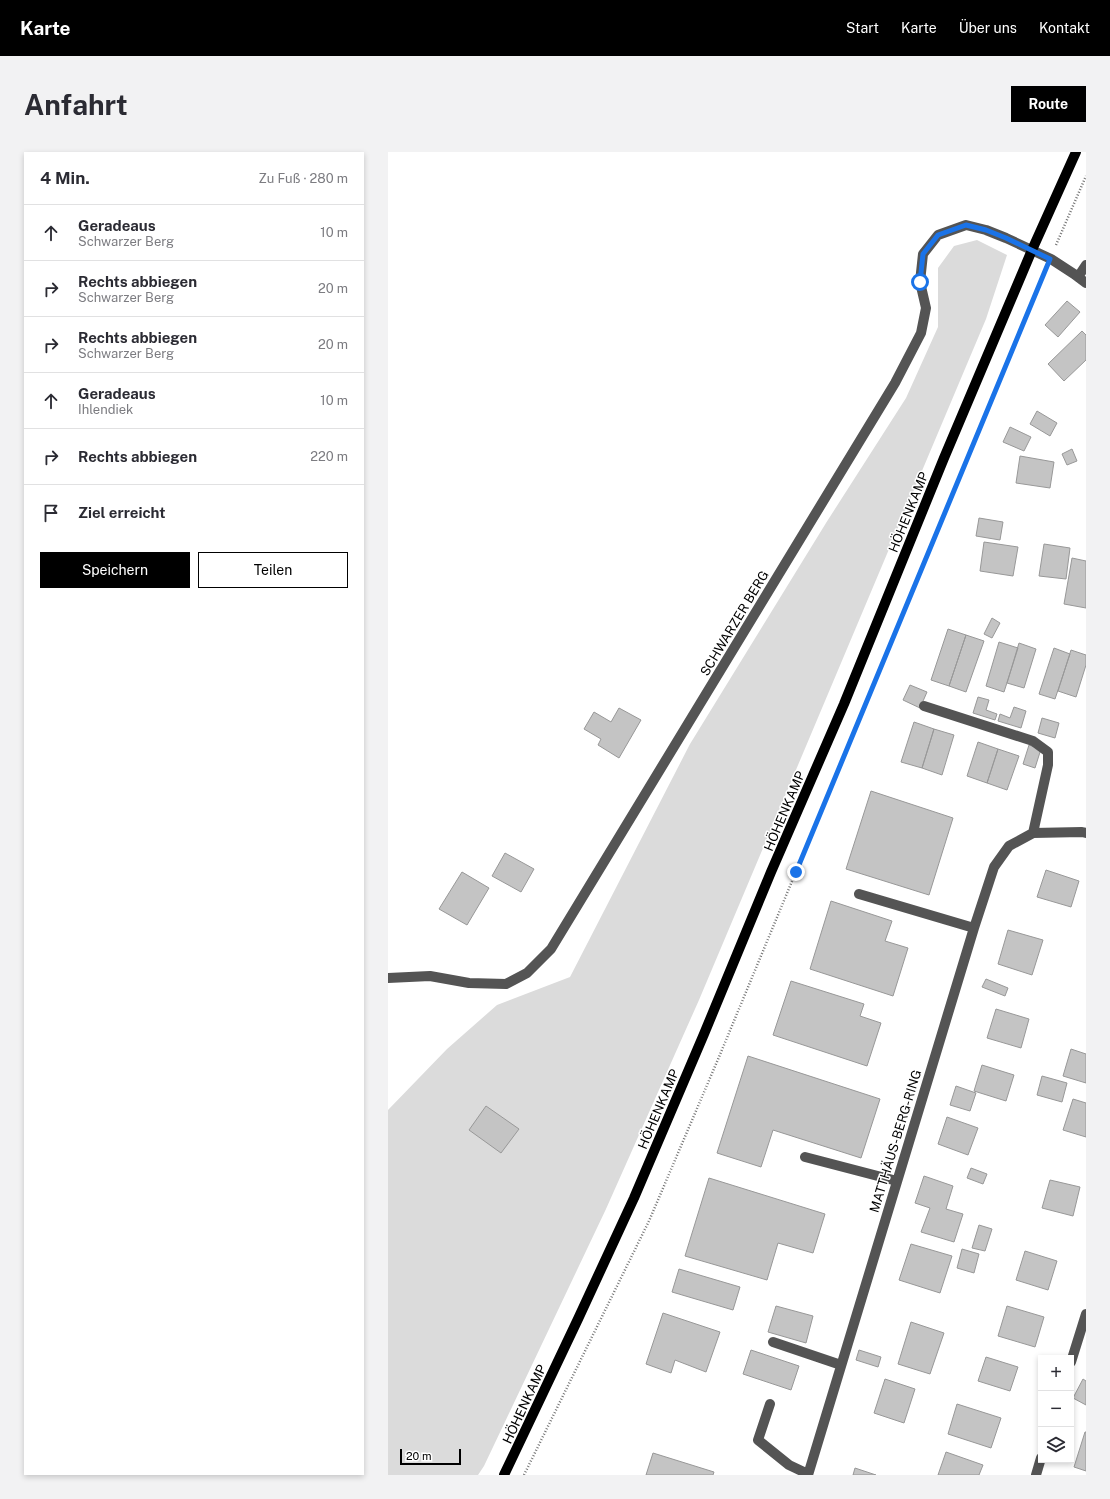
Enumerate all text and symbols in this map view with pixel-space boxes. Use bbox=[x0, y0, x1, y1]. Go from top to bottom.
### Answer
text: Karte bbox=[20, 17, 70, 39]
text: Start bbox=[846, 20, 879, 36]
text: Karte bbox=[901, 20, 937, 36]
text: Über uns bbox=[959, 20, 1017, 36]
text: Kontakt bbox=[1039, 20, 1090, 36]
button: Route bbox=[1011, 86, 1086, 122]
text: Anfahrt bbox=[24, 88, 128, 121]
text: 4 Min. bbox=[40, 168, 90, 188]
text: Zu Fuß · 280 m bbox=[259, 171, 348, 186]
text: Geradeaus bbox=[78, 217, 156, 234]
icon: ahead bbox=[40, 222, 62, 244]
text: 10 m bbox=[320, 225, 348, 240]
text: Schwarzer Berg bbox=[78, 234, 174, 249]
text: Rechts abbiegen bbox=[78, 273, 197, 290]
route start bbox=[911, 273, 929, 291]
icon: right bbox=[40, 278, 62, 300]
text: 20 m bbox=[318, 281, 348, 296]
text: Schwarzer Berg bbox=[78, 290, 174, 305]
text: Rechts abbiegen bbox=[78, 329, 197, 346]
icon: right bbox=[40, 334, 62, 356]
text: 20 m bbox=[318, 337, 348, 352]
text: Schwarzer Berg bbox=[78, 346, 174, 361]
text: Geradeaus bbox=[78, 385, 156, 402]
icon: ahead bbox=[40, 390, 62, 412]
text: 10 m bbox=[320, 393, 348, 408]
text: Ihlendiek bbox=[78, 402, 133, 417]
icon: right bbox=[40, 446, 62, 468]
text: Rechts abbiegen bbox=[78, 448, 197, 465]
text: 220 m bbox=[310, 449, 348, 464]
street label: HÖHENKAMP bbox=[886, 470, 931, 555]
icon: arrive bbox=[40, 502, 62, 524]
text: Ziel erreicht bbox=[78, 504, 165, 521]
button: Speichern bbox=[40, 552, 190, 588]
button: Teilen bbox=[198, 552, 348, 588]
street label: SCHWARZER BERG bbox=[697, 568, 772, 679]
street label: HÖHENKAMP bbox=[761, 769, 808, 853]
route end bbox=[787, 863, 805, 881]
street label: HÖHENKAMP bbox=[635, 1067, 682, 1151]
street label: MATTHÄUS-BERG-RING bbox=[867, 1068, 924, 1214]
map controls bbox=[1038, 1355, 1074, 1463]
button: + bbox=[1038, 1355, 1074, 1391]
street label: HÖHENKAMP bbox=[500, 1362, 549, 1446]
button: − bbox=[1038, 1391, 1074, 1427]
button: layers bbox=[1038, 1427, 1074, 1463]
scale bar bbox=[400, 1447, 461, 1466]
text: 20 m bbox=[406, 1450, 431, 1462]

